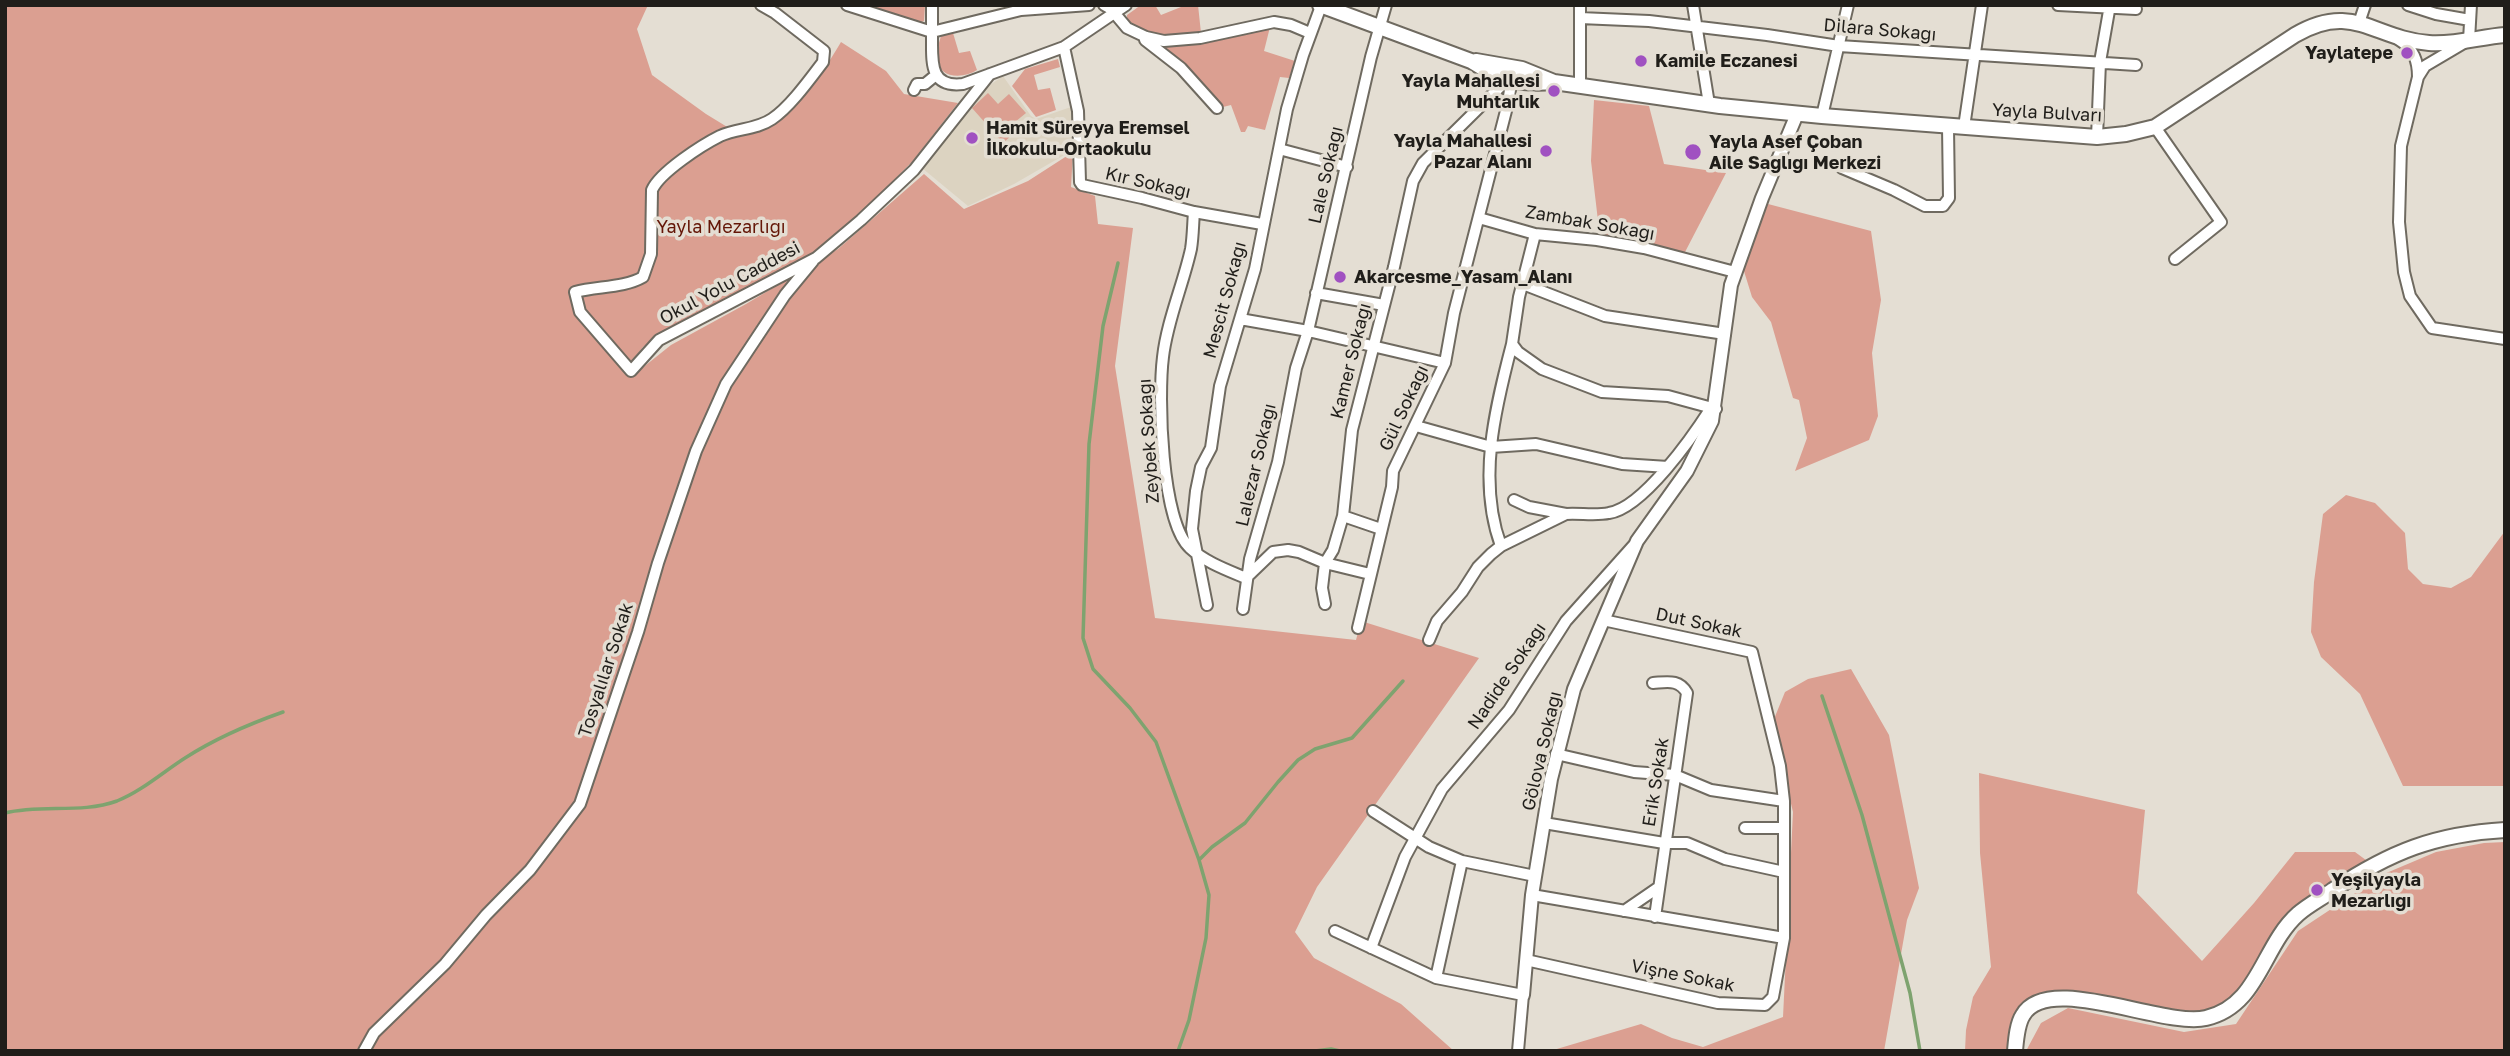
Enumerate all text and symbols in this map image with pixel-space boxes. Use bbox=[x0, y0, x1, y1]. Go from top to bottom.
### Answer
street label: Dilara Sokağı bbox=[1823, 14, 1937, 46]
place label: Yaylatepe bbox=[2305, 42, 2393, 64]
marker: Yaylatepe bbox=[2399, 45, 2415, 61]
place label: Kamile Eczanesi bbox=[1655, 50, 1798, 72]
marker: Kamile Eczanesi bbox=[1633, 53, 1649, 69]
place label: Yayla Mahallesi Muhtarlık bbox=[1402, 70, 1540, 112]
marker: Yayla Mahallesi Muhtarlık bbox=[1546, 83, 1562, 99]
street label: Yayla Bulvarı bbox=[1991, 99, 2103, 127]
place label: Hamit Süreyya Eremsel İlkokulu-Ortaokulu bbox=[986, 117, 1190, 160]
street label: Lale Sokağı bbox=[1304, 124, 1348, 226]
marker: Hamit Süreyya Eremsel İlkokulu-Ortaokulu bbox=[964, 130, 980, 146]
place label: Yayla Mahallesi Pazar Alanı bbox=[1394, 130, 1532, 172]
place label: Yayla Asef Çoban Aile Sağlığı Merkezi bbox=[1709, 131, 1881, 174]
marker: Yayla Asef Çoban Aile Sağlığı Merkezi bbox=[1683, 142, 1703, 162]
marker: Yayla Mahallesi Pazar Alanı bbox=[1538, 143, 1554, 159]
street label: Kır Sokağı bbox=[1103, 163, 1193, 203]
street label: Zambak Sokağı bbox=[1524, 201, 1656, 245]
park label: Yayla Mezarlığı bbox=[656, 216, 786, 238]
street label: Okul Yolu Caddesi bbox=[656, 237, 804, 329]
street label: Mescit Sokağı bbox=[1199, 239, 1251, 361]
place label: Akarcesme_Yasam_Alanı bbox=[1354, 266, 1572, 288]
marker: Akarcesme_Yasam_Alanı bbox=[1332, 269, 1348, 285]
street label: Kamer Sokağı bbox=[1326, 301, 1376, 421]
street label: Gül Sokağı bbox=[1375, 362, 1433, 454]
street label: Zeybek Sokağı bbox=[1134, 378, 1164, 504]
street label: Lalezar Sokağı bbox=[1231, 401, 1281, 529]
street label: Tosyalılar Sokak bbox=[574, 600, 638, 740]
street label: Dut Sokak bbox=[1654, 603, 1744, 643]
street label: Nadide Sokağı bbox=[1463, 619, 1551, 733]
street label: Gölova Sokağı bbox=[1518, 689, 1566, 813]
street label: Erik Sokak bbox=[1638, 736, 1674, 828]
place label: Yeşilyayla Mezarlığı bbox=[2331, 869, 2421, 912]
marker: Yeşilyayla Mezarlığı bbox=[2309, 882, 2325, 898]
street label: Vişne Sokak bbox=[1629, 955, 1737, 997]

